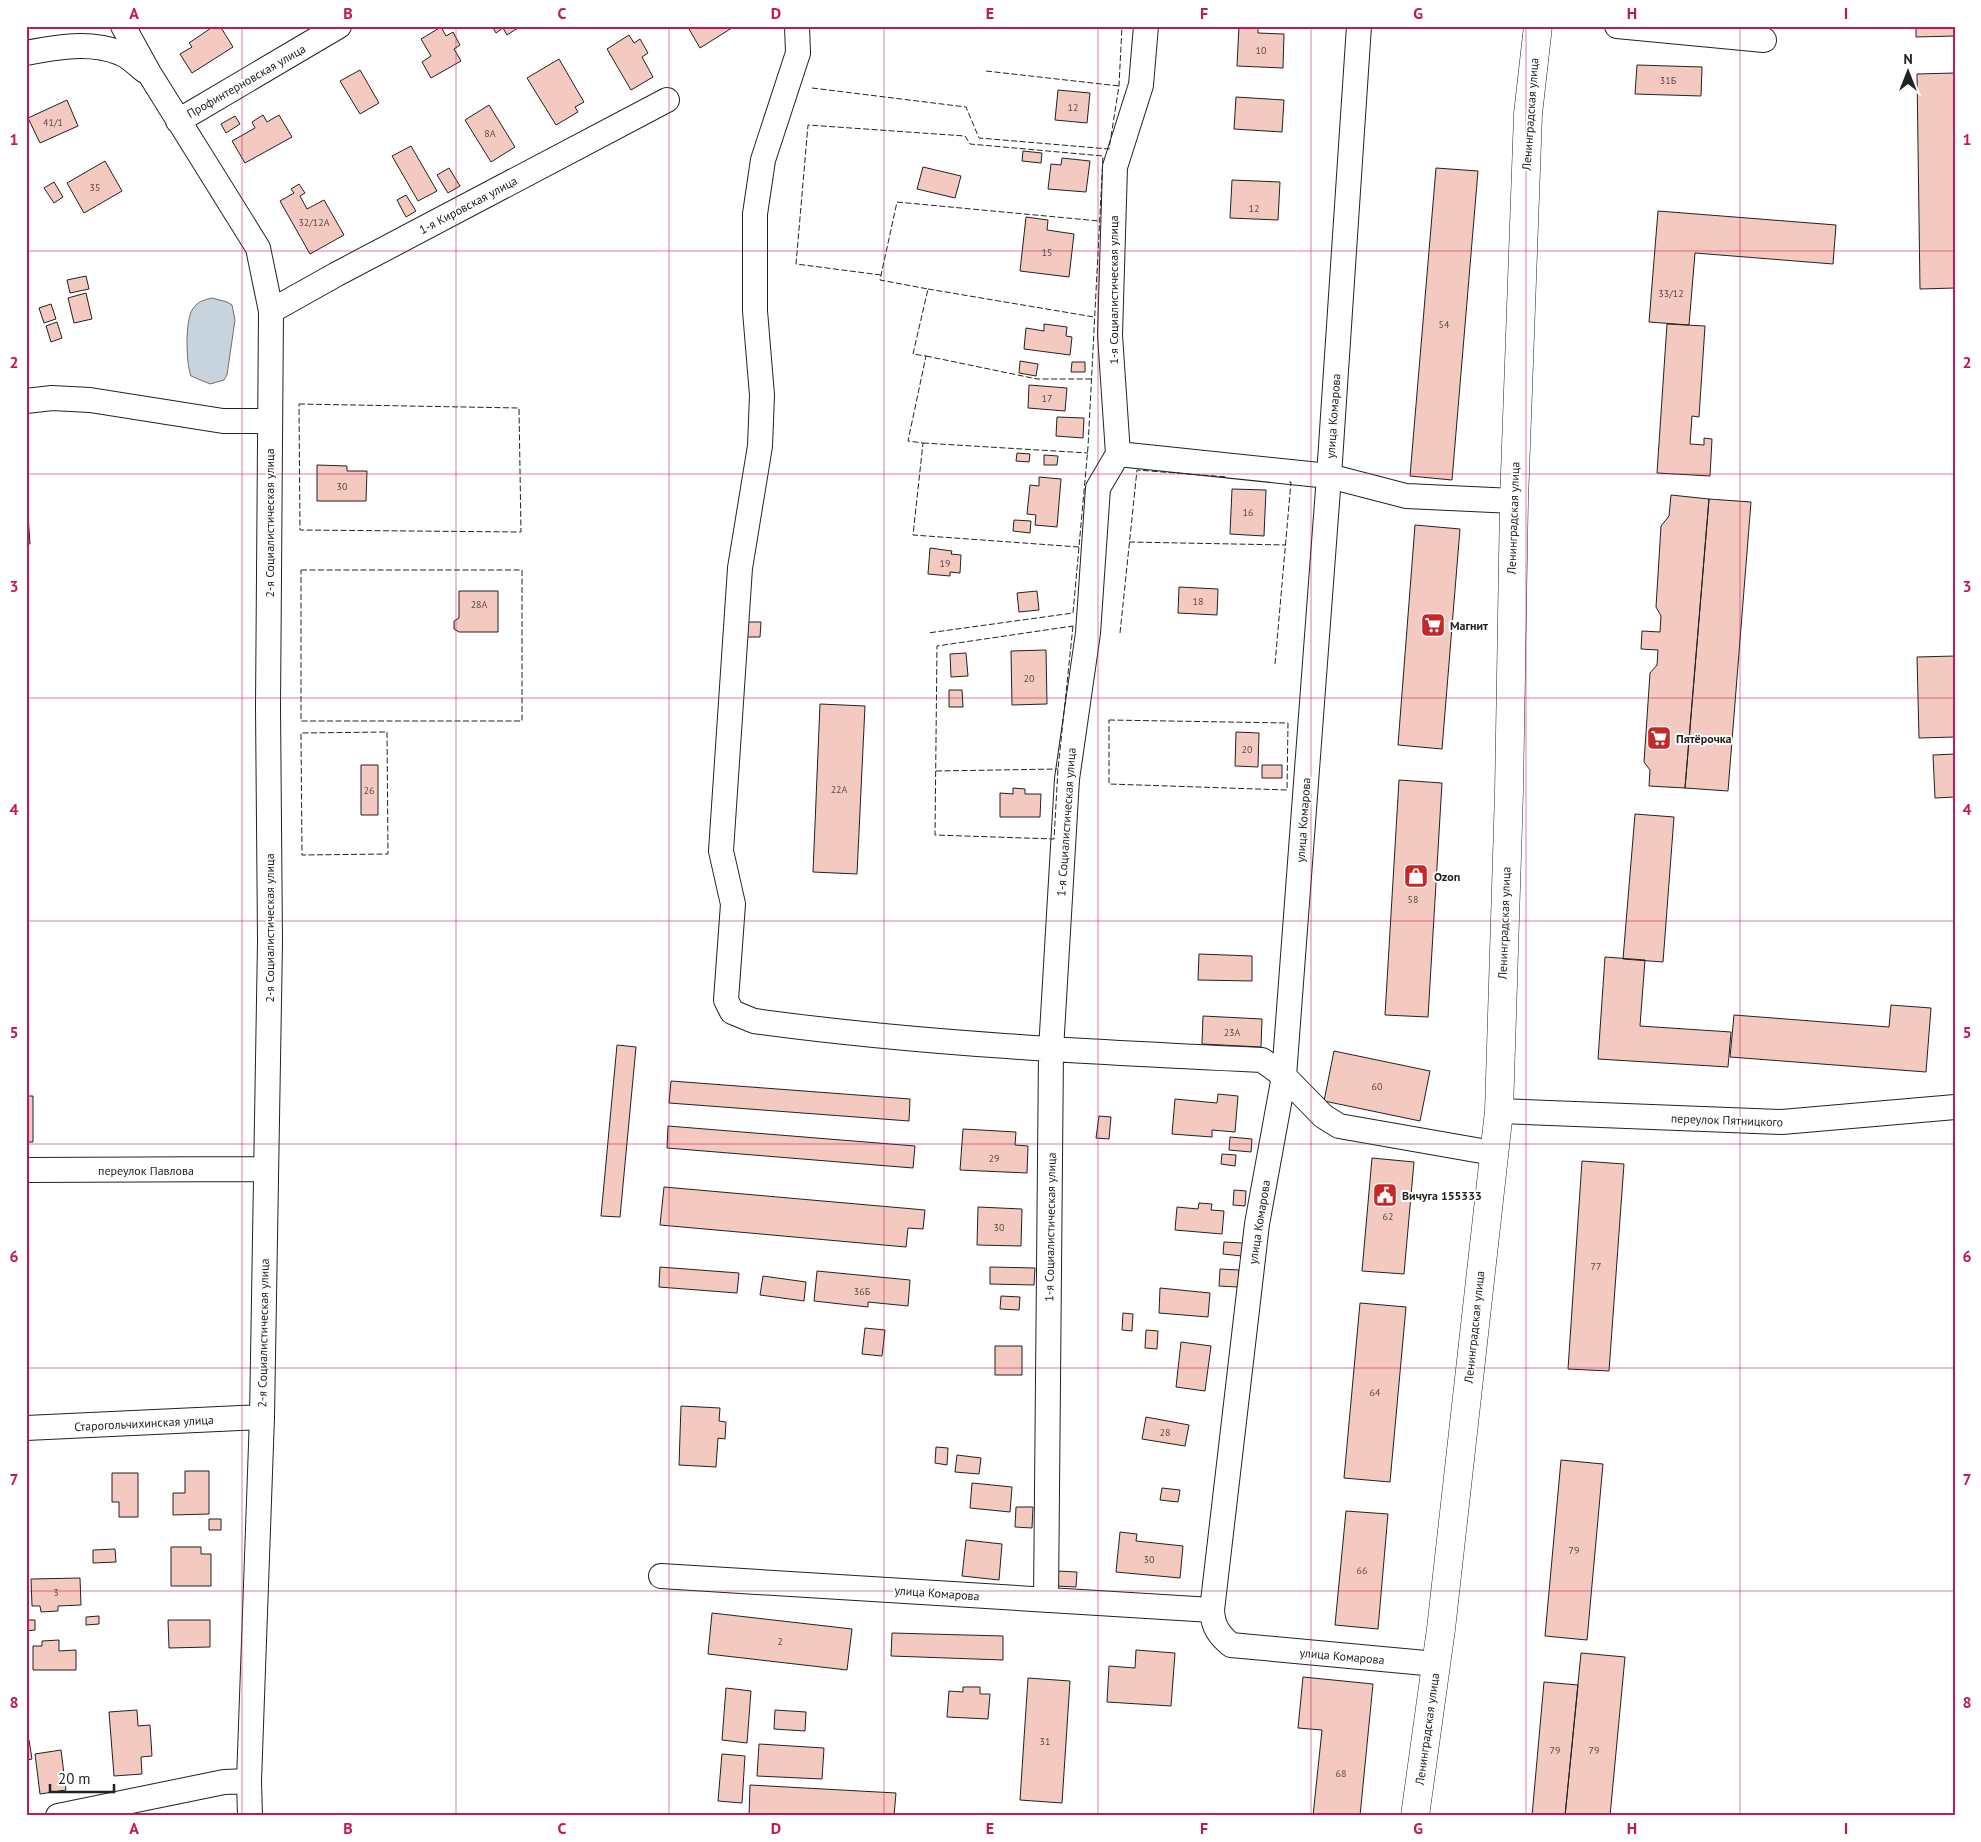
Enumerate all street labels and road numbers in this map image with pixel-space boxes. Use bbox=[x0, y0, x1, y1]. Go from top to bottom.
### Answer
street label: Профинтерновская улица bbox=[184, 41, 308, 121]
street label: Ленинградская улица bbox=[1519, 57, 1541, 172]
street label: 1-я Кировская улица bbox=[416, 173, 520, 237]
street label: 1-я Социалистическая улица bbox=[1106, 215, 1121, 365]
street label: улица Комарова bbox=[1323, 373, 1343, 459]
street label: 2-я Социалистическая улица bbox=[262, 448, 277, 598]
street label: Ленинградская улица bbox=[1503, 461, 1522, 576]
street label: 1-я Социалистическая улица bbox=[1053, 747, 1079, 897]
street label: улица Комарова bbox=[1293, 777, 1313, 863]
street label: 2-я Социалистическая улица bbox=[262, 853, 277, 1003]
street label: Ленинградская улица bbox=[1494, 866, 1513, 981]
street label: переулок Пятницкого bbox=[1671, 1111, 1783, 1129]
street label: 1-я Социалистическая улица bbox=[1041, 1152, 1059, 1302]
street label: переулок Павлова bbox=[98, 1163, 194, 1178]
street label: улица Комарова bbox=[1245, 1179, 1273, 1265]
street label: 2-я Социалистическая улица bbox=[254, 1258, 272, 1408]
street label: Ленинградская улица bbox=[1461, 1270, 1487, 1385]
street label: Старогольчихинская улица bbox=[74, 1412, 214, 1434]
street label: улица Комарова bbox=[894, 1583, 980, 1603]
street label: улица Комарова bbox=[1299, 1645, 1385, 1667]
street label: Ленинградская улица bbox=[1412, 1672, 1442, 1787]

